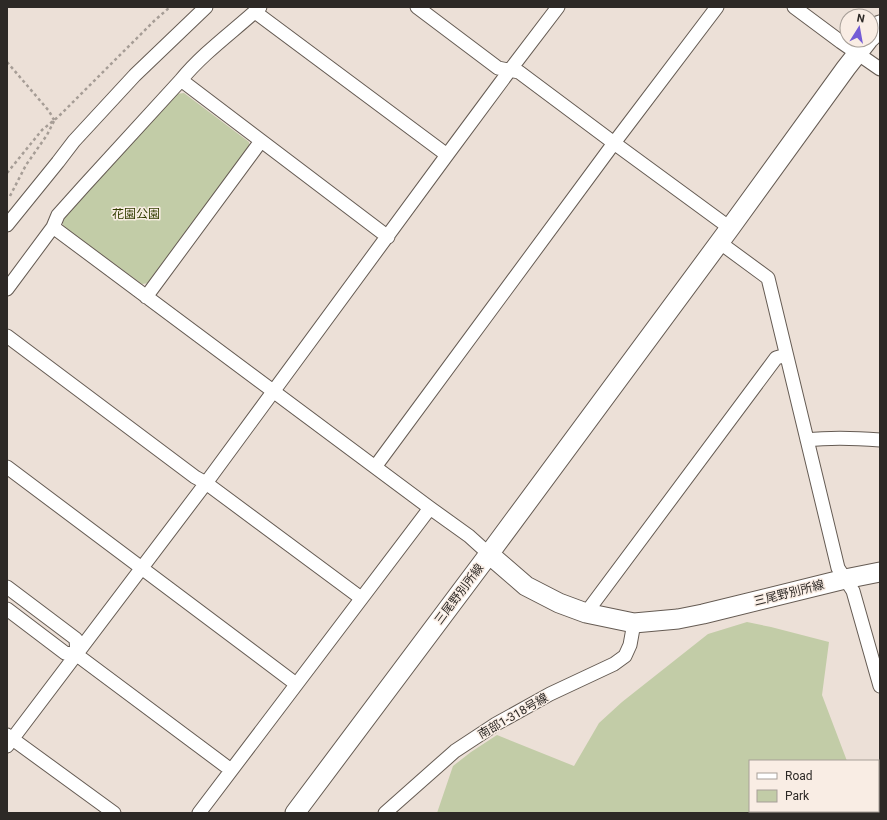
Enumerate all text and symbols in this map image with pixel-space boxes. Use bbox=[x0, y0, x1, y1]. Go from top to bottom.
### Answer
north arrow bbox=[839, 8, 879, 48]
text: N bbox=[856, 12, 866, 26]
park label: 花園公園 bbox=[112, 207, 160, 221]
street label: 三尾野別所線 bbox=[432, 561, 486, 627]
street label: 三尾野別所線 bbox=[752, 577, 826, 609]
street label: 南部1-318号線 bbox=[476, 690, 550, 742]
legend bbox=[749, 760, 879, 812]
text: Road bbox=[785, 769, 813, 783]
text: Park bbox=[785, 789, 810, 803]

